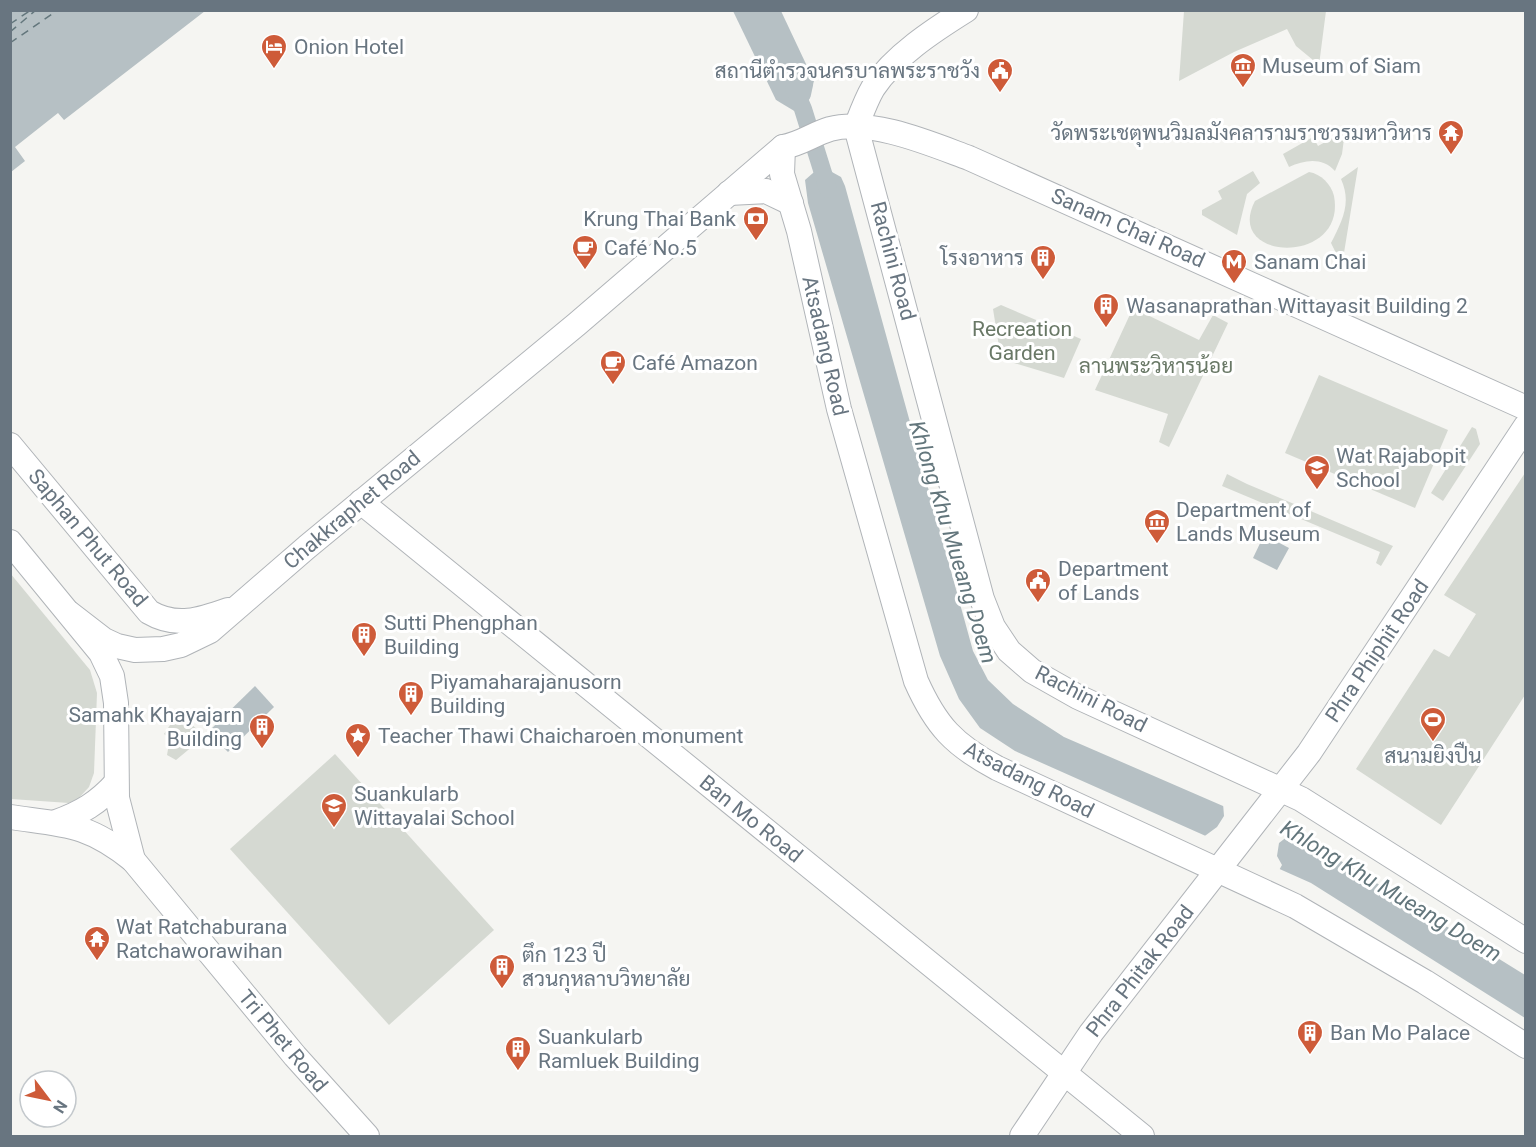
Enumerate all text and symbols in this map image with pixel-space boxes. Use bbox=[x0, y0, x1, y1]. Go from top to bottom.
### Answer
hotel icon: Onion Hotel bbox=[259, 32, 289, 70]
place label: Onion Hotel bbox=[294, 35, 404, 59]
museum icon: Museum of Siam bbox=[1228, 51, 1258, 89]
place label: Museum of Siam bbox=[1262, 54, 1421, 78]
public building icon: สถานีตำรวจนครบาลพระราชวัง bbox=[985, 56, 1015, 94]
place label: สถานีตำรวจนครบาลพระราชวัง bbox=[715, 58, 980, 83]
temple icon: วัดพระเชตุพนวิมลมังคลารามราชวรมหาวิหาร bbox=[1436, 118, 1466, 156]
place label: วัดพระเชตุพนวิมลมังคลารามราชวรมหาวิหาร bbox=[1050, 121, 1432, 147]
street label: Sanam Chai Road bbox=[1047, 183, 1209, 273]
street label: Rachini Road bbox=[866, 199, 920, 323]
bank icon: Krung Thai Bank bbox=[741, 204, 771, 242]
place label: Krung Thai Bank bbox=[583, 207, 736, 231]
cafe icon: Café No.5 bbox=[570, 233, 600, 271]
place label: Café No.5 bbox=[604, 236, 697, 260]
building icon: โรงอาหาร bbox=[1028, 243, 1058, 281]
place label: โรงอาหาร bbox=[939, 245, 1024, 270]
metro station icon: Sanam Chai bbox=[1219, 247, 1249, 285]
place label: Sanam Chai bbox=[1254, 250, 1366, 274]
street label: Atsadang Road bbox=[797, 274, 853, 418]
building icon: Wasanaprathan Wittayasit Building 2 bbox=[1091, 291, 1121, 329]
place label: Wasanaprathan Wittayasit Building 2 bbox=[1126, 294, 1468, 318]
park label: Recreation Garden bbox=[972, 317, 1072, 365]
cafe icon: Café Amazon bbox=[598, 348, 628, 386]
place label: Café Amazon bbox=[632, 351, 758, 375]
park label: ลานพระวิหารน้อย bbox=[1079, 354, 1233, 378]
water label: Khlong Khu Mueang Doem bbox=[904, 418, 1002, 666]
place label: Wat Rajabopit School bbox=[1336, 444, 1466, 492]
street label: Chakkraphet Road bbox=[279, 446, 425, 574]
school or university icon: Wat Rajabopit School bbox=[1302, 453, 1332, 491]
street label: Saphan Phut Road bbox=[23, 464, 153, 612]
place label: Department of Lands Museum bbox=[1176, 498, 1320, 546]
museum icon: Department of Lands Museum bbox=[1142, 507, 1172, 545]
place label: Department of Lands bbox=[1058, 557, 1169, 605]
public building icon: Department of Lands bbox=[1023, 566, 1053, 604]
street label: Phra Phiphit Road bbox=[1320, 575, 1434, 727]
place label: Sutti Phengphan Building bbox=[384, 611, 538, 659]
building icon: Sutti Phengphan Building bbox=[349, 620, 379, 658]
street label: Rachini Road bbox=[1031, 661, 1151, 737]
place label: Piyamaharajanusorn Building bbox=[430, 670, 622, 718]
building icon: Piyamaharajanusorn Building bbox=[396, 679, 426, 717]
place label: Samahk Khayajarn Building bbox=[68, 703, 242, 751]
sports icon: สนามยิงปืน bbox=[1418, 705, 1448, 743]
building icon: Samahk Khayajarn Building bbox=[247, 712, 277, 750]
place icon: Teacher Thawi Chaicharoen monument bbox=[343, 721, 373, 759]
place label: Teacher Thawi Chaicharoen monument bbox=[378, 724, 744, 748]
street label: Atsadang Road bbox=[960, 737, 1098, 823]
place label: สนามยิงปืน bbox=[1384, 741, 1482, 768]
street label: Ban Mo Road bbox=[695, 770, 807, 868]
place label: Suankularb Wittayalai School bbox=[354, 782, 515, 830]
school or university icon: Suankularb Wittayalai School bbox=[319, 791, 349, 829]
water label: Khlong Khu Mueang Doem bbox=[1276, 815, 1506, 967]
street label: Phra Phitak Road bbox=[1081, 900, 1199, 1042]
place label: Wat Ratchaburana Ratchaworawihan bbox=[116, 915, 288, 963]
temple icon: Wat Ratchaburana Ratchaworawihan bbox=[82, 924, 112, 962]
place label: ตึก 123 ปี สวนกุหลาบวิทยาลัย bbox=[522, 941, 691, 993]
building icon: ตึก 123 ปี สวนกุหลาบวิทยาลัย bbox=[487, 952, 517, 990]
street label: Tri Phet Road bbox=[234, 985, 332, 1097]
building icon: Ban Mo Palace bbox=[1295, 1018, 1325, 1056]
place label: Ban Mo Palace bbox=[1330, 1021, 1470, 1045]
place label: Suankularb Ramluek Building bbox=[538, 1025, 700, 1073]
building icon: Suankularb Ramluek Building bbox=[503, 1034, 533, 1072]
north arrow bbox=[18, 1069, 78, 1129]
text: N bbox=[49, 1097, 71, 1117]

